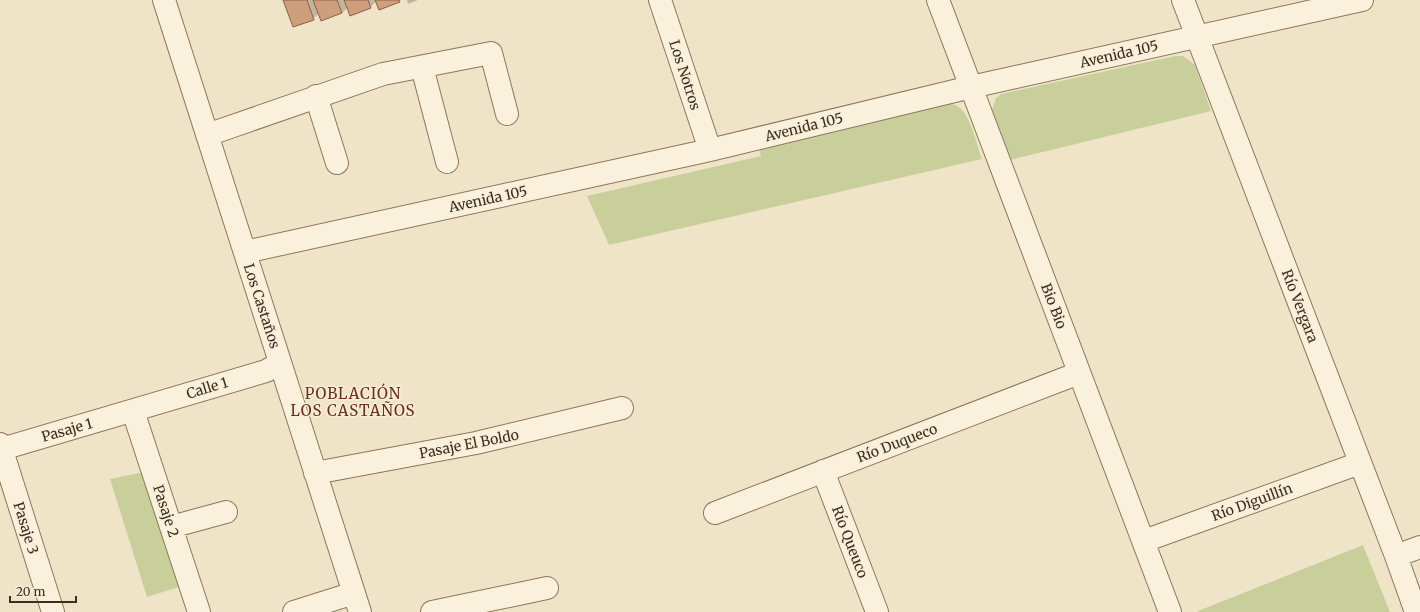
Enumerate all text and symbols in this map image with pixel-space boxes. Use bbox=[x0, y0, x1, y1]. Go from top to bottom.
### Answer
street label: Avenida 105 bbox=[1077, 36, 1160, 72]
street label: Los Notros bbox=[665, 38, 705, 112]
street label: Avenida 105 bbox=[762, 109, 845, 146]
street label: Avenida 105 bbox=[446, 182, 529, 216]
street label: Los Castaños bbox=[240, 261, 284, 351]
street label: Río Vergara bbox=[1278, 267, 1322, 346]
street label: Bio Bio bbox=[1037, 281, 1071, 331]
street label: Calle 1 bbox=[184, 373, 230, 403]
district label: POBLACIÓN LOS CASTAÑOS bbox=[290, 383, 416, 420]
street label: Pasaje 1 bbox=[40, 414, 94, 446]
street label: Río Duqueco bbox=[854, 419, 940, 467]
street label: Pasaje El Boldo bbox=[418, 426, 520, 462]
street label: Río Diguillín bbox=[1209, 479, 1295, 525]
street label: Pasaje 2 bbox=[149, 483, 183, 539]
street label: Pasaje 3 bbox=[10, 500, 42, 556]
street label: Río Queuco bbox=[828, 503, 872, 581]
scale bar bbox=[10, 578, 76, 604]
text: 20 m bbox=[16, 584, 45, 599]

